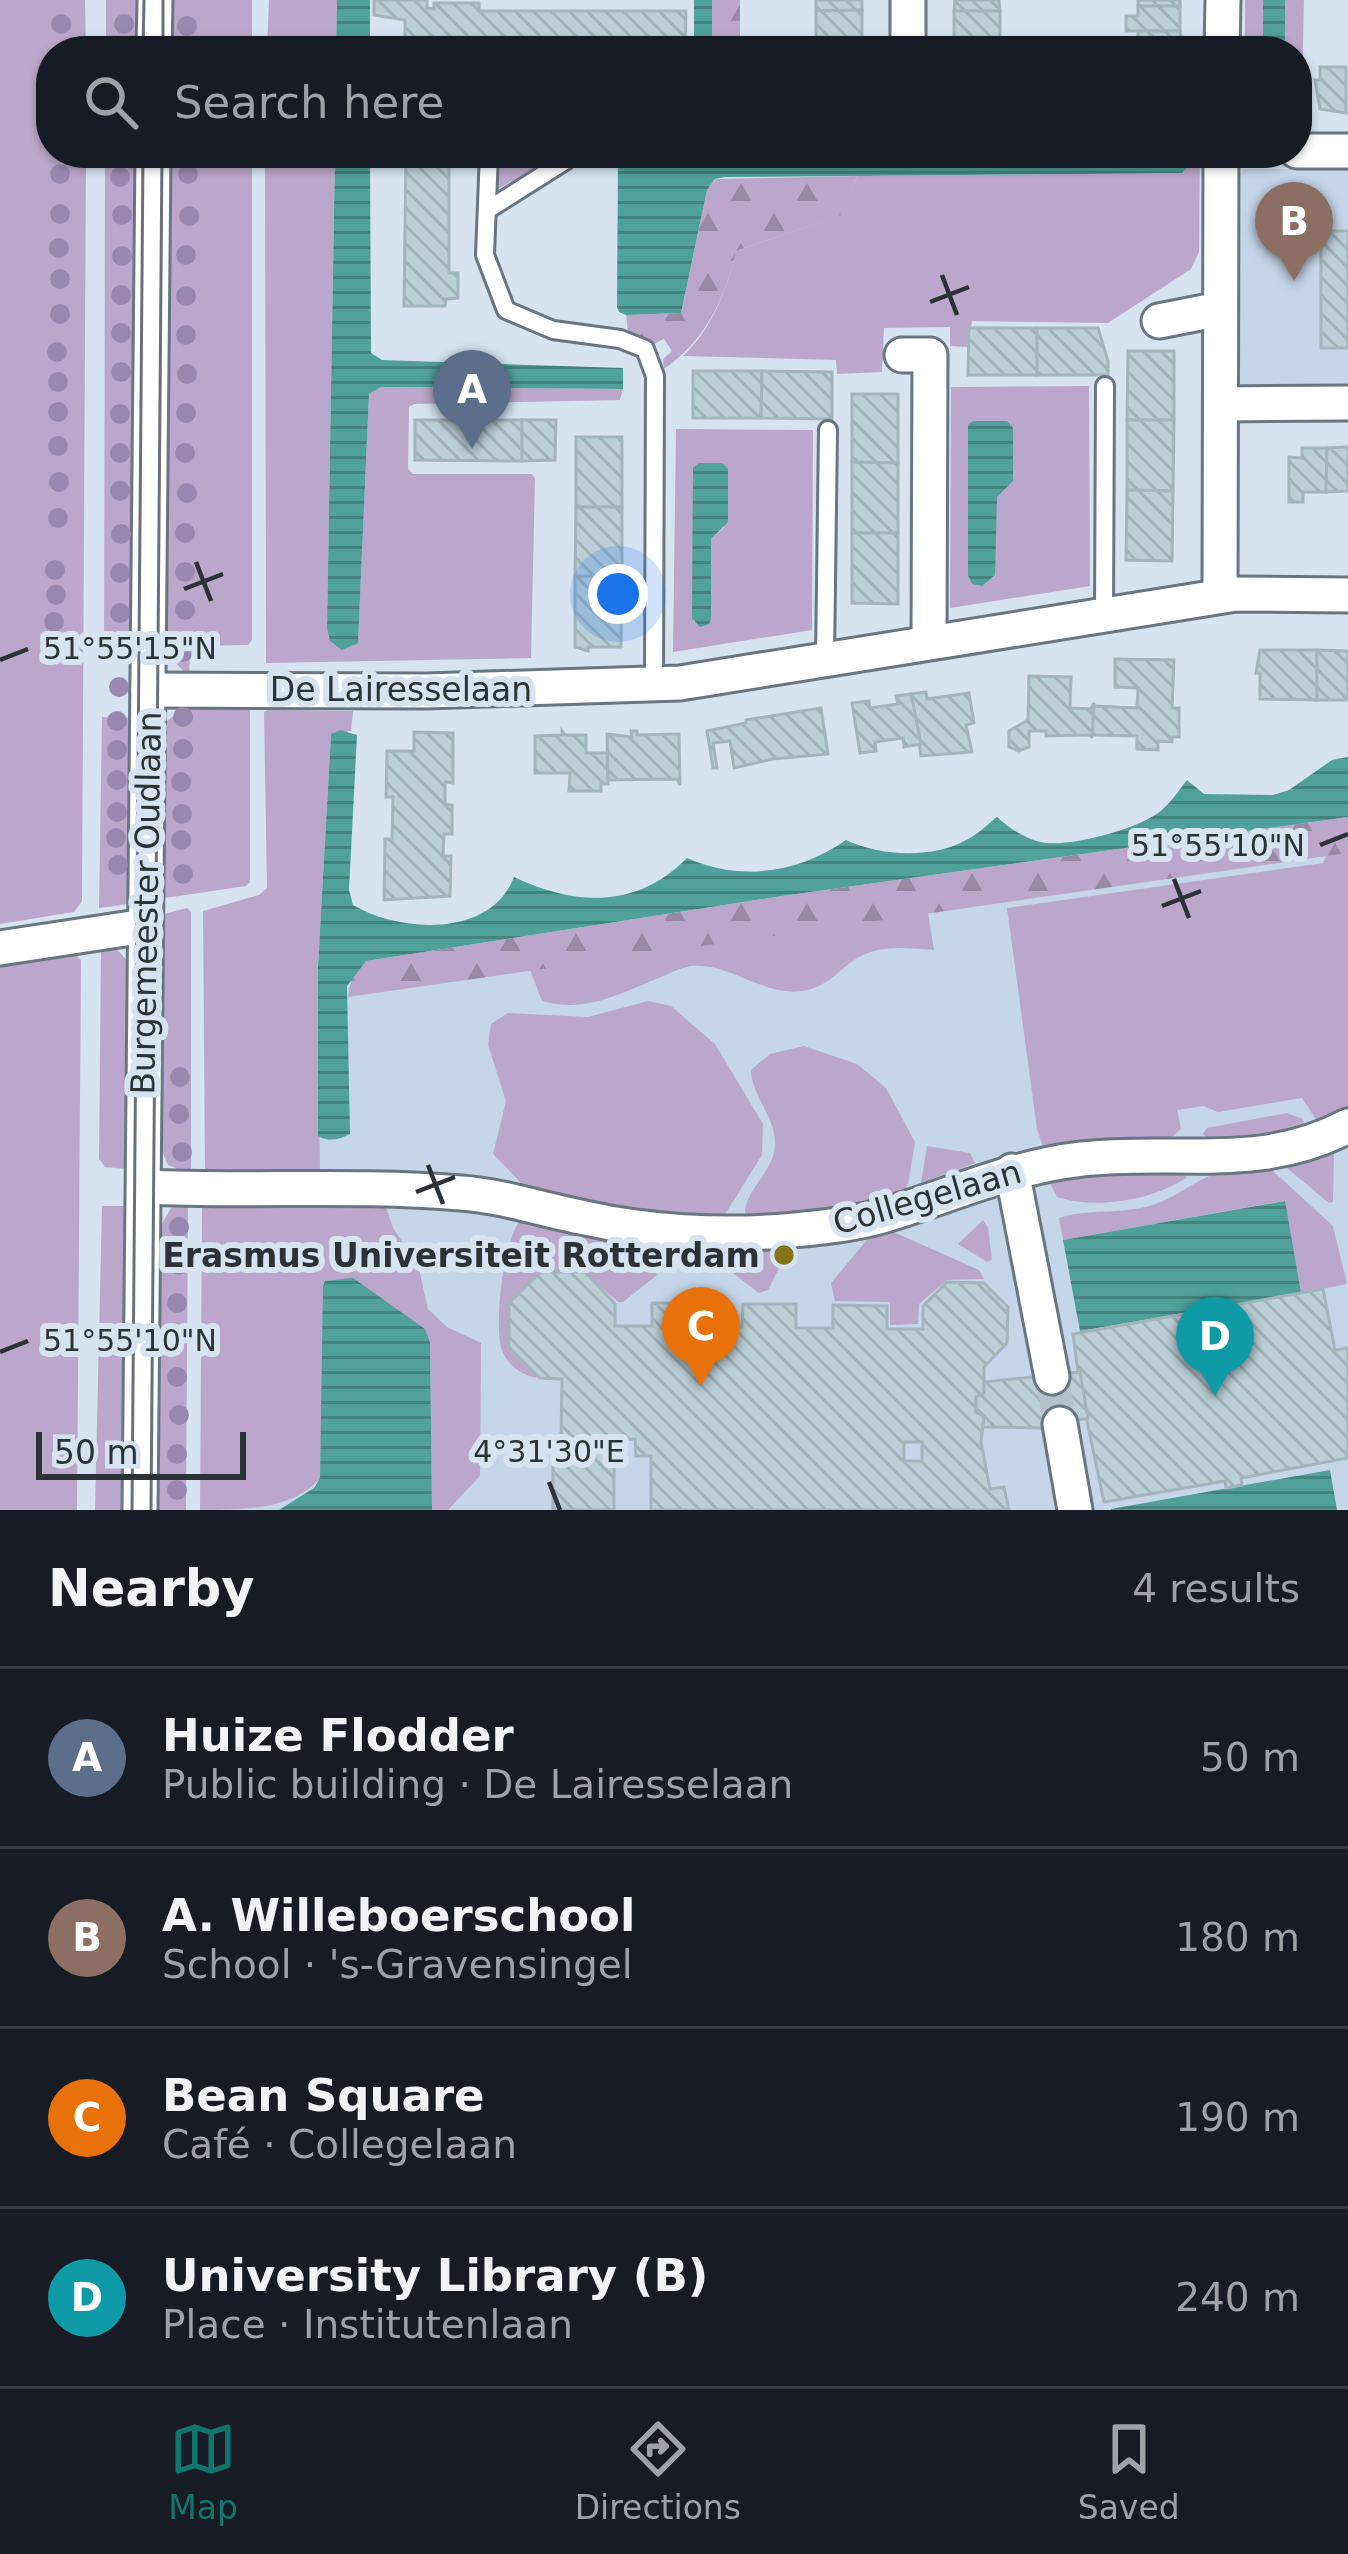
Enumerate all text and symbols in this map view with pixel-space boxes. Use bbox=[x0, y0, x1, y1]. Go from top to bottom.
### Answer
search box bbox=[36, 36, 1312, 168]
icon: search bbox=[78, 69, 144, 135]
text: Search here bbox=[174, 76, 444, 129]
pin: B bbox=[1255, 182, 1333, 281]
pin: A bbox=[433, 350, 511, 449]
your location bbox=[588, 564, 648, 624]
text: 51°55'15"N bbox=[43, 631, 217, 666]
street label: De Lairesselaan bbox=[270, 670, 532, 709]
street label: Burgemeester Oudlaan bbox=[123, 711, 169, 1095]
text: 51°55'10"N bbox=[1131, 828, 1305, 863]
street label: Collegelaan bbox=[829, 1152, 1025, 1242]
place label: Erasmus Universiteit Rotterdam bbox=[162, 1236, 760, 1275]
marker: Erasmus Universiteit Rotterdam bbox=[771, 1242, 797, 1268]
pin: C bbox=[662, 1287, 740, 1386]
pin: D bbox=[1176, 1297, 1254, 1396]
text: 51°55'10"N bbox=[43, 1323, 217, 1358]
scale bar bbox=[36, 1426, 246, 1479]
text: 50 m bbox=[54, 1433, 139, 1472]
text: 4°31'30"E bbox=[473, 1434, 625, 1469]
text: Nearby bbox=[48, 1559, 255, 1618]
text: 4 results bbox=[1132, 1566, 1300, 1611]
text: Huize Flodder bbox=[162, 1709, 514, 1762]
text: A bbox=[72, 1735, 102, 1780]
text: 50 m bbox=[1200, 1735, 1300, 1780]
text: Public building · De Lairesselaan bbox=[162, 1762, 793, 1807]
text: A. Willeboerschool bbox=[162, 1889, 635, 1942]
text: B bbox=[72, 1915, 102, 1960]
text: 180 m bbox=[1175, 1915, 1300, 1960]
text: School · 's-Gravensingel bbox=[162, 1942, 633, 1987]
text: Bean Square bbox=[162, 2069, 485, 2122]
text: C bbox=[73, 2095, 101, 2140]
text: 190 m bbox=[1175, 2095, 1300, 2140]
text: Café · Collegelaan bbox=[162, 2122, 517, 2167]
text: University Library (B) bbox=[162, 2249, 708, 2302]
text: D bbox=[71, 2275, 103, 2320]
text: 240 m bbox=[1175, 2275, 1300, 2320]
text: Place · Institutenlaan bbox=[162, 2302, 573, 2347]
tab: Map bbox=[168, 2416, 238, 2527]
tab: Directions bbox=[575, 2416, 741, 2527]
tab: Saved bbox=[1078, 2416, 1180, 2527]

